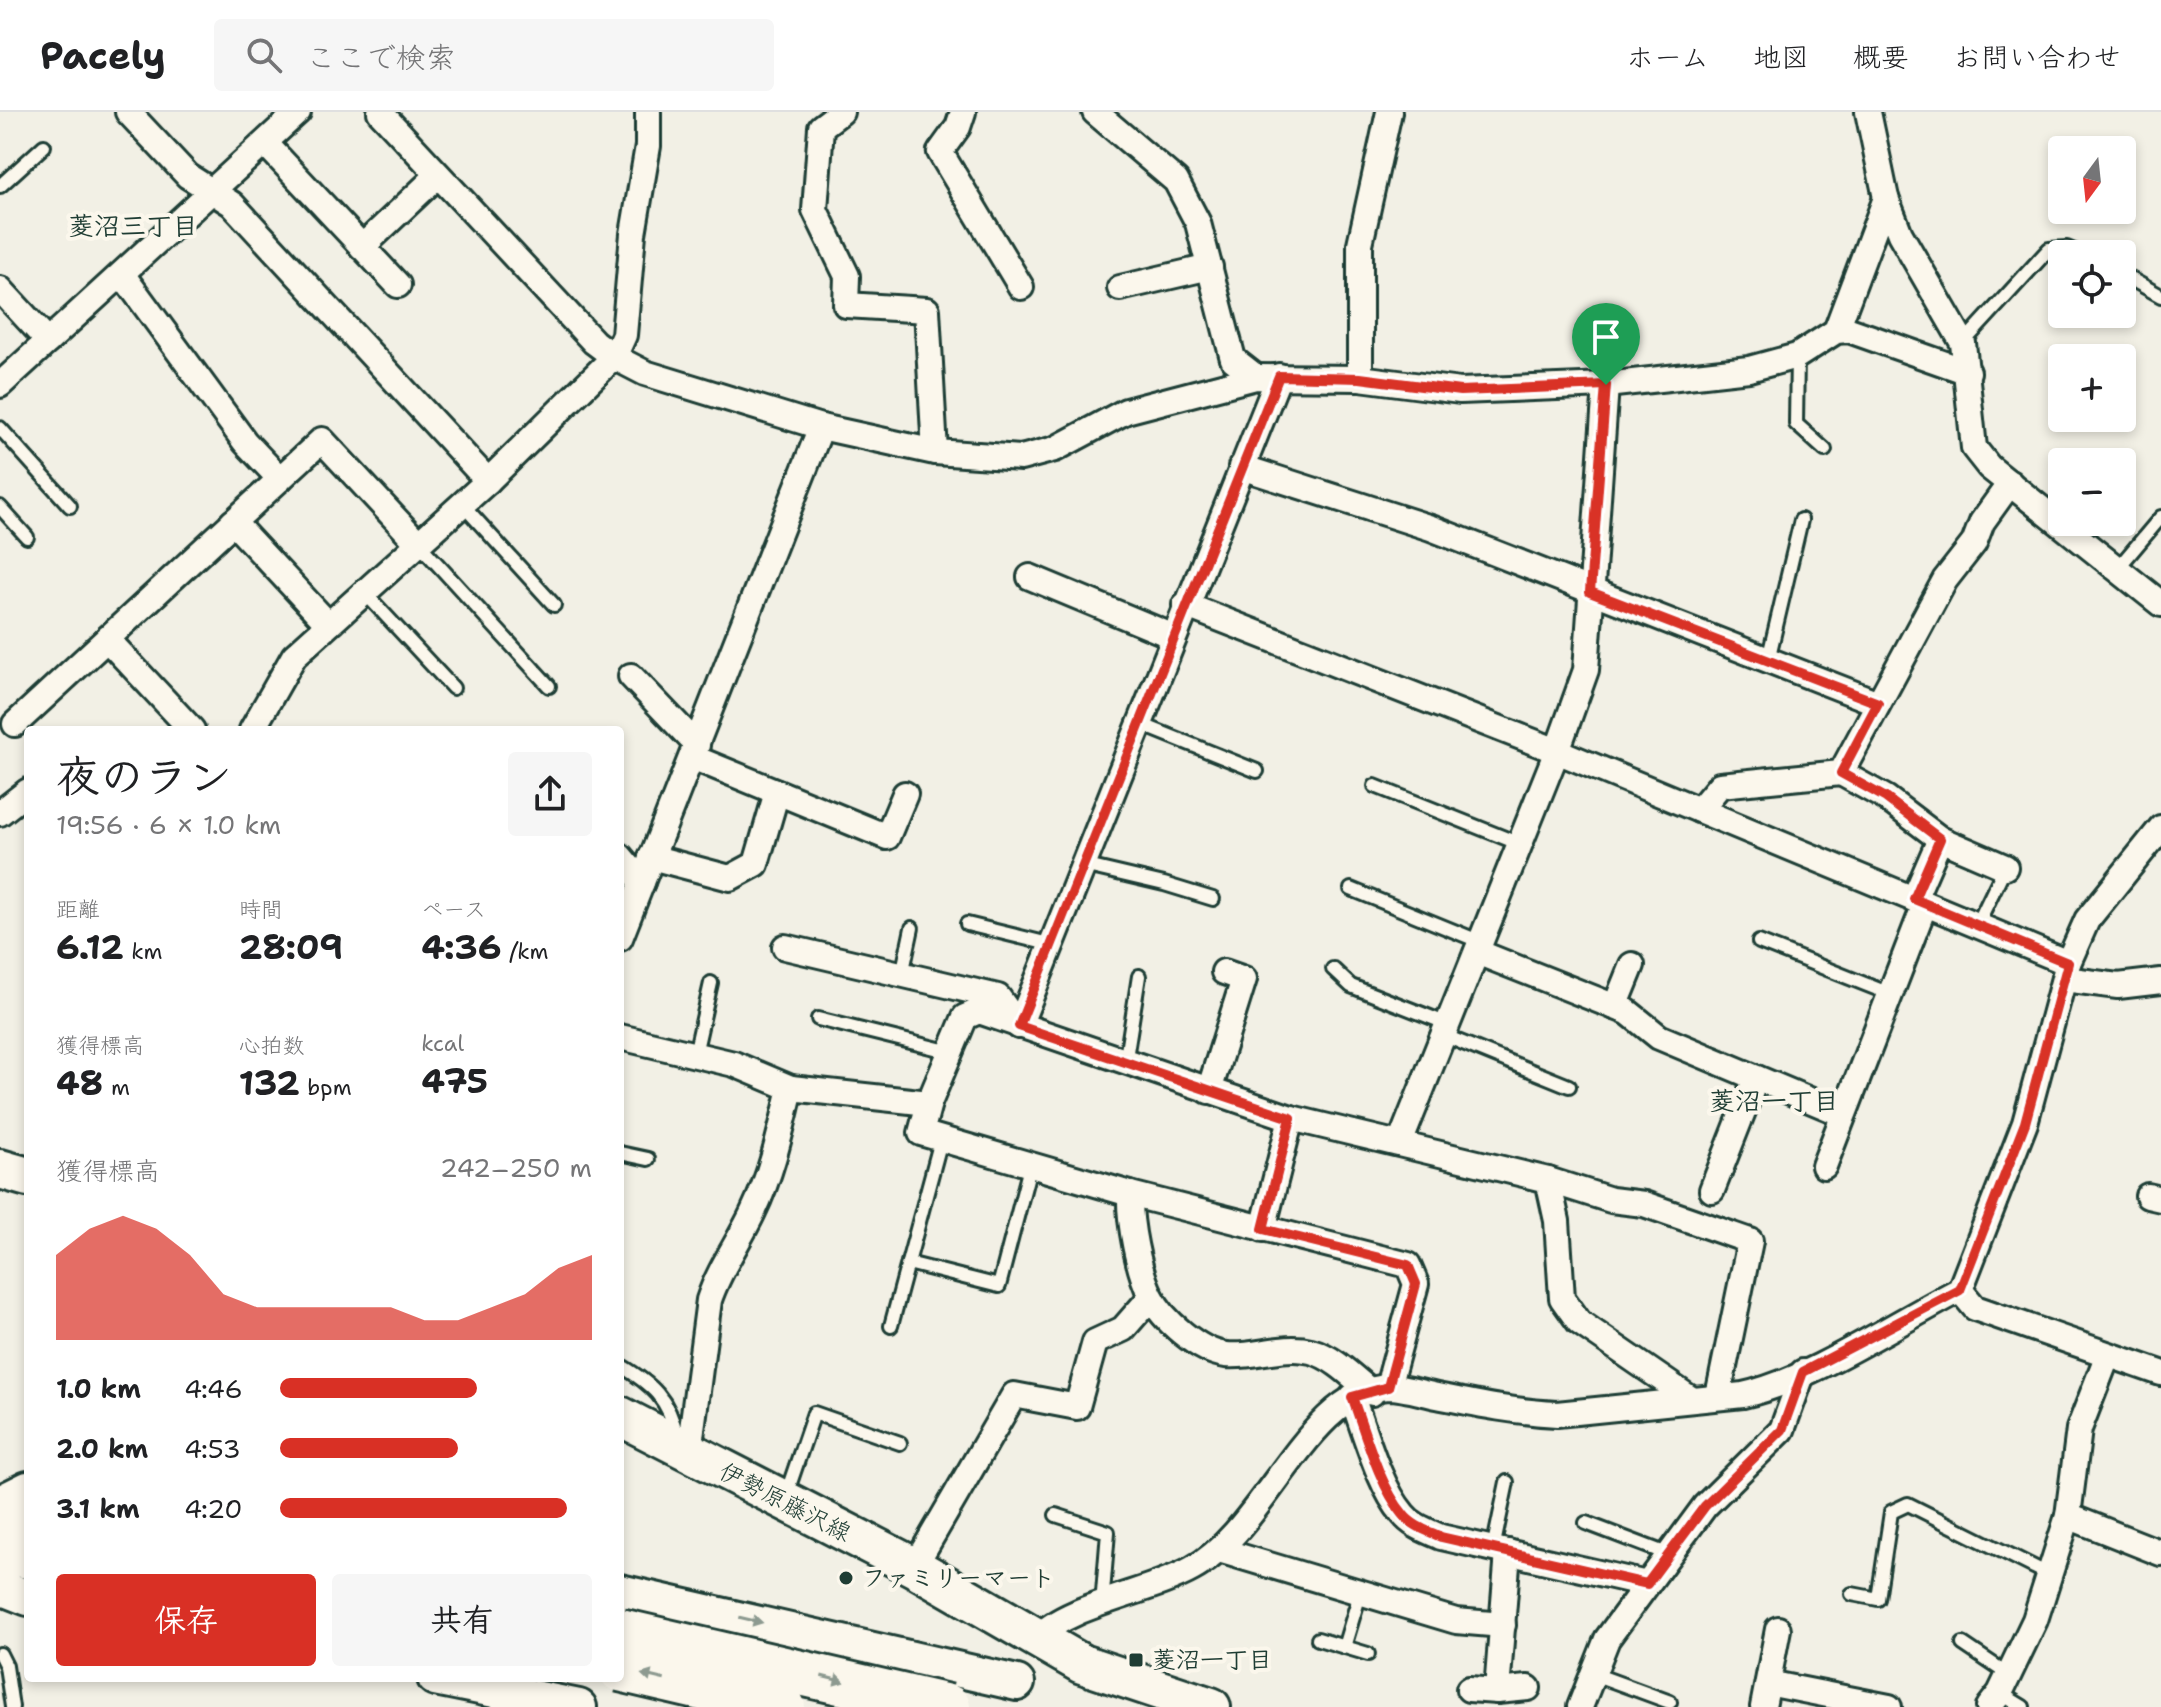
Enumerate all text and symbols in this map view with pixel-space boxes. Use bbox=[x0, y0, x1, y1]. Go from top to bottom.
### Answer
search box bbox=[214, 19, 774, 91]
text: Pacely bbox=[40, 30, 166, 81]
icon: search bbox=[242, 33, 286, 77]
text: ここで検索 bbox=[306, 37, 456, 78]
text: ホーム bbox=[1626, 38, 1709, 76]
text: 地図 bbox=[1753, 38, 1809, 76]
text: 概要 bbox=[1853, 38, 1909, 76]
text: お問い合わせ bbox=[1953, 38, 2121, 76]
north arrow bbox=[2048, 136, 2136, 224]
map controls bbox=[2048, 136, 2136, 536]
district label: 菱沼三丁目 bbox=[68, 208, 198, 243]
button: locate bbox=[2048, 240, 2136, 328]
pin bbox=[1572, 303, 1640, 385]
icon: arrive bbox=[1584, 315, 1628, 359]
button: + bbox=[2048, 344, 2136, 432]
button: − bbox=[2048, 448, 2136, 536]
text: 夜のラン bbox=[56, 747, 232, 806]
button: share bbox=[508, 752, 592, 836]
text: 19:56 · 6 × 1.0 km bbox=[56, 807, 281, 842]
text: 距離 bbox=[56, 895, 100, 924]
text: 時間 bbox=[239, 895, 283, 924]
text: ペース bbox=[421, 895, 486, 924]
text: 6.12 bbox=[56, 924, 124, 970]
text: 28:09 bbox=[239, 924, 343, 970]
text: 4:36 bbox=[421, 924, 502, 970]
text: km bbox=[124, 937, 162, 966]
text: /km bbox=[502, 937, 548, 966]
text: kcal bbox=[421, 1029, 464, 1058]
text: 獲得標高 bbox=[56, 1031, 144, 1060]
text: 心拍数 bbox=[239, 1031, 305, 1060]
text: 475 bbox=[421, 1058, 488, 1104]
text: 48 bbox=[56, 1060, 103, 1106]
text: 132 bbox=[239, 1060, 300, 1106]
text: m bbox=[103, 1073, 130, 1102]
text: bpm bbox=[300, 1073, 352, 1102]
district label: 菱沼一丁目 bbox=[1709, 1083, 1839, 1118]
text: 242–250 m bbox=[440, 1150, 592, 1185]
text: 獲得標高 bbox=[56, 1153, 160, 1188]
text: 1.0 km bbox=[56, 1371, 141, 1406]
text: 4:46 bbox=[184, 1371, 243, 1406]
text: 2.0 km bbox=[56, 1431, 148, 1466]
text: 4:53 bbox=[184, 1431, 241, 1466]
street label: 伊勢原藤沢線 bbox=[714, 1455, 856, 1549]
text: 3.1 km bbox=[56, 1491, 140, 1526]
text: 4:20 bbox=[184, 1491, 242, 1526]
place label: ファミリーマート bbox=[862, 1562, 1055, 1594]
marker: ファミリーマート bbox=[837, 1569, 855, 1587]
button: 保存 bbox=[56, 1574, 316, 1666]
button: 共有 bbox=[332, 1574, 592, 1666]
one-way arrow bbox=[739, 1614, 764, 1626]
place label: 菱沼一丁目 bbox=[1152, 1644, 1272, 1676]
marker: 菱沼一丁目 bbox=[1127, 1651, 1145, 1669]
one-way arrow bbox=[640, 1670, 665, 1683]
one-way arrow bbox=[820, 1673, 845, 1686]

